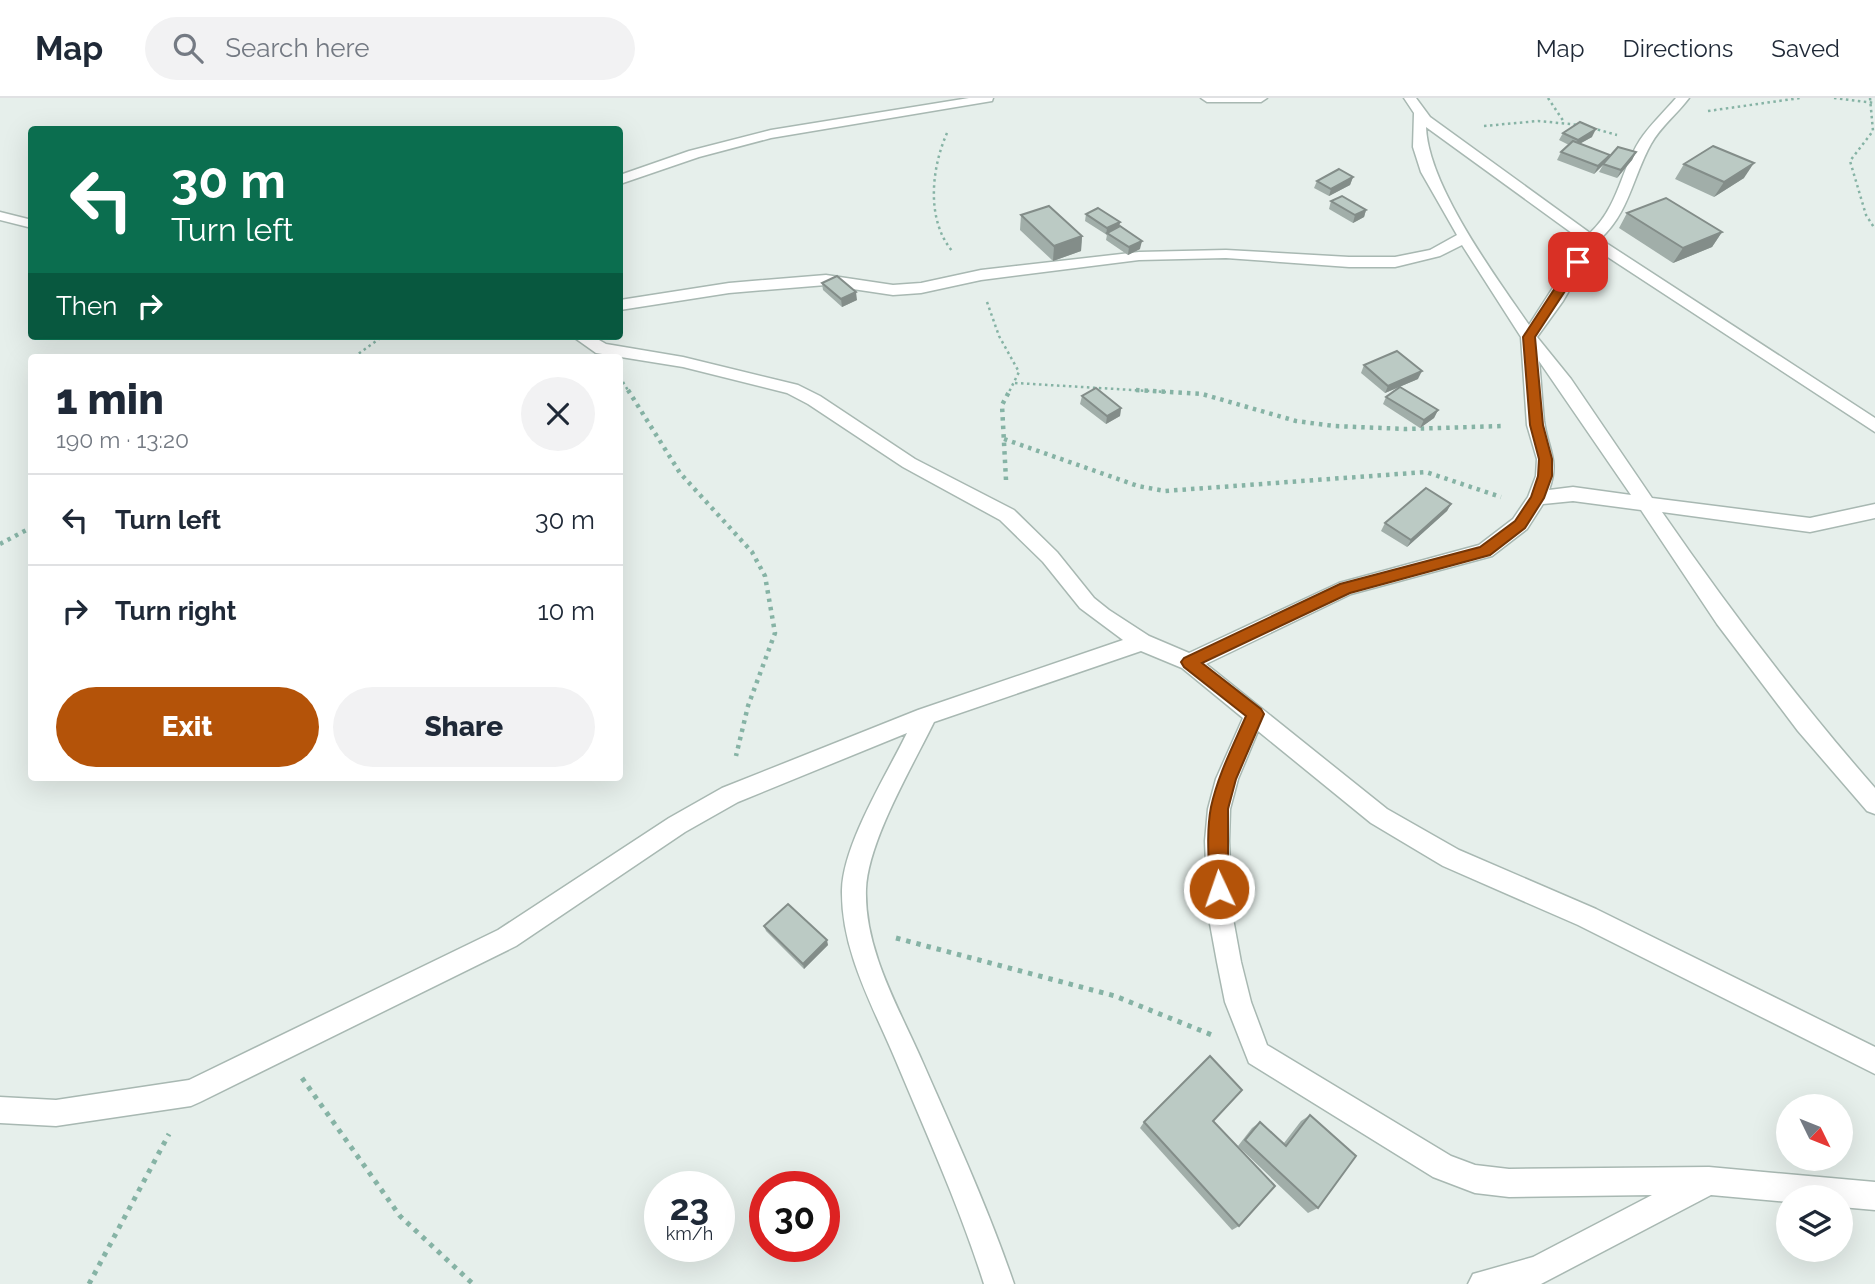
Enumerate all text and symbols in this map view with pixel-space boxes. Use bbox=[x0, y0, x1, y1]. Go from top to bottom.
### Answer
search box bbox=[145, 17, 635, 80]
text: Map bbox=[35, 29, 103, 68]
icon: search bbox=[169, 29, 207, 67]
text: Search here bbox=[225, 33, 370, 63]
text: Map bbox=[1536, 34, 1585, 63]
text: Directions bbox=[1623, 34, 1733, 63]
text: Saved bbox=[1771, 34, 1840, 63]
text: 30 m bbox=[171, 152, 286, 209]
icon: left bbox=[56, 154, 147, 245]
text: Turn left bbox=[171, 211, 293, 248]
pin bbox=[1548, 232, 1608, 292]
icon: arrive bbox=[1559, 243, 1597, 281]
icon: right bbox=[131, 287, 169, 325]
text: Then bbox=[56, 291, 117, 321]
text: 1 min bbox=[56, 375, 164, 424]
button: close bbox=[521, 377, 595, 451]
text: 190 m · 13:20 bbox=[56, 426, 189, 453]
icon: left bbox=[56, 501, 94, 539]
text: Turn left bbox=[115, 505, 221, 535]
text: 30 m bbox=[535, 505, 595, 535]
icon: right bbox=[56, 592, 94, 630]
text: Turn right bbox=[115, 596, 236, 626]
text: 10 m bbox=[537, 596, 595, 626]
button: Exit bbox=[56, 687, 319, 767]
button: Share bbox=[333, 687, 595, 767]
position arrow bbox=[1182, 852, 1256, 926]
north arrow bbox=[1776, 1094, 1853, 1171]
map controls bbox=[1776, 1094, 1853, 1262]
speed limit sign: 30 bbox=[749, 1171, 840, 1262]
button: layers bbox=[1776, 1185, 1853, 1262]
text: 23 bbox=[670, 1187, 709, 1228]
text: km/h bbox=[666, 1223, 713, 1244]

